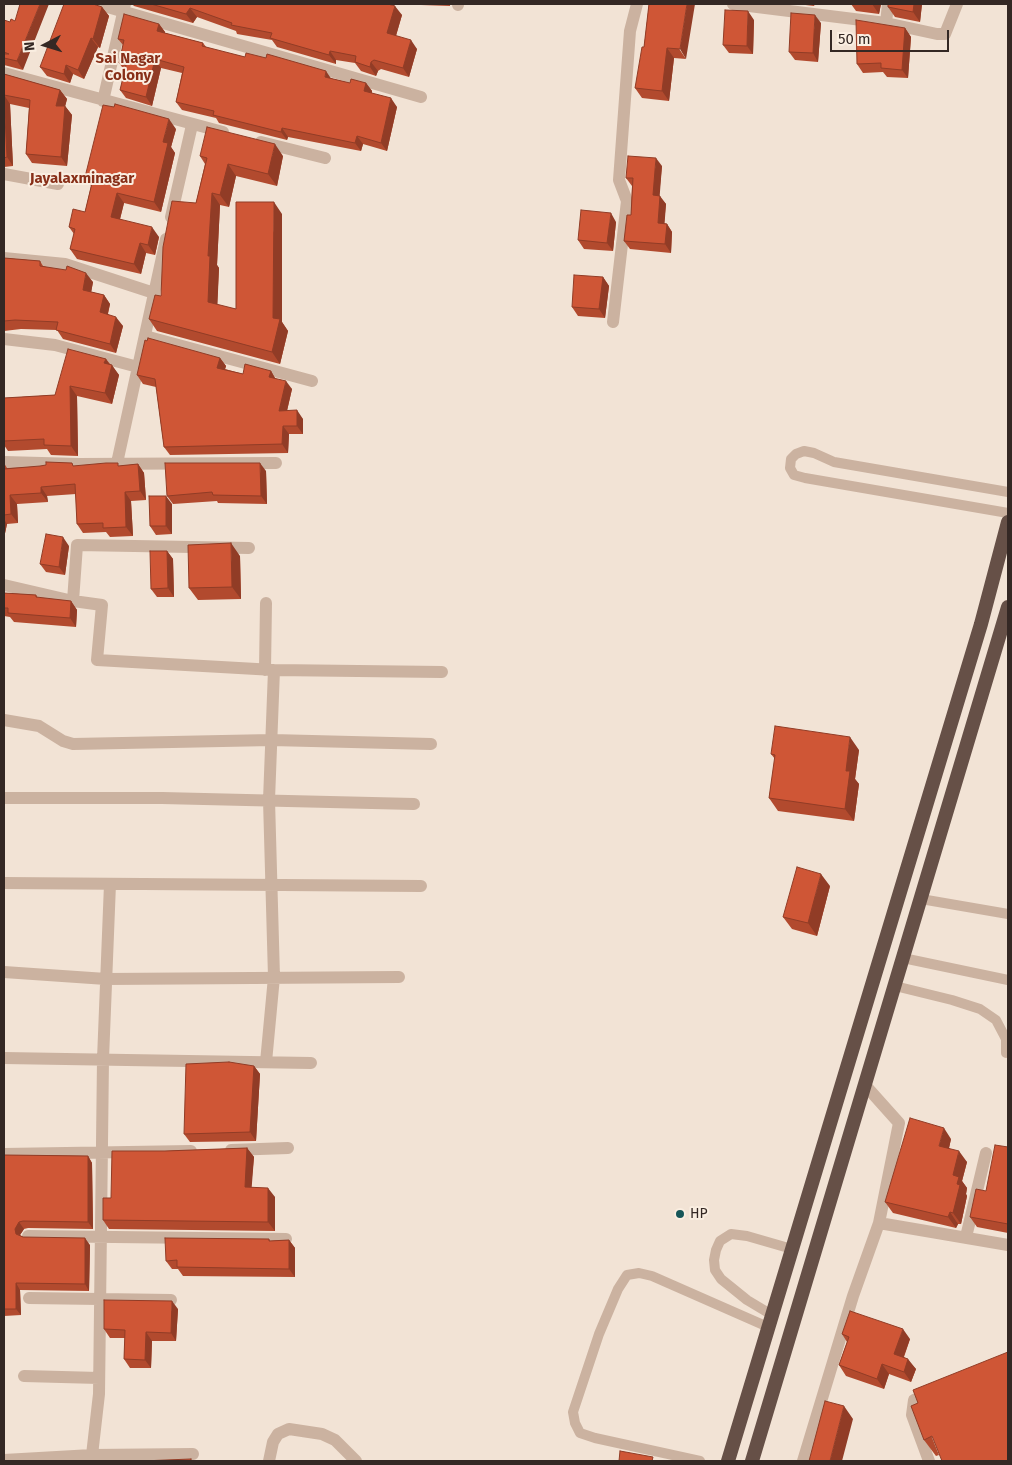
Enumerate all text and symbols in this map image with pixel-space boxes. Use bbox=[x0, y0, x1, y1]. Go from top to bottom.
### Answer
north arrow bbox=[20, 20, 70, 70]
scale bar bbox=[832, 20, 951, 52]
text: 50 m bbox=[838, 30, 871, 48]
text: N bbox=[21, 41, 38, 52]
district label: Sai Nagar Colony bbox=[96, 50, 160, 85]
district label: Jayalaxminagar bbox=[30, 170, 134, 188]
place label: HP bbox=[690, 1206, 708, 1222]
marker: HP bbox=[674, 1208, 686, 1220]

